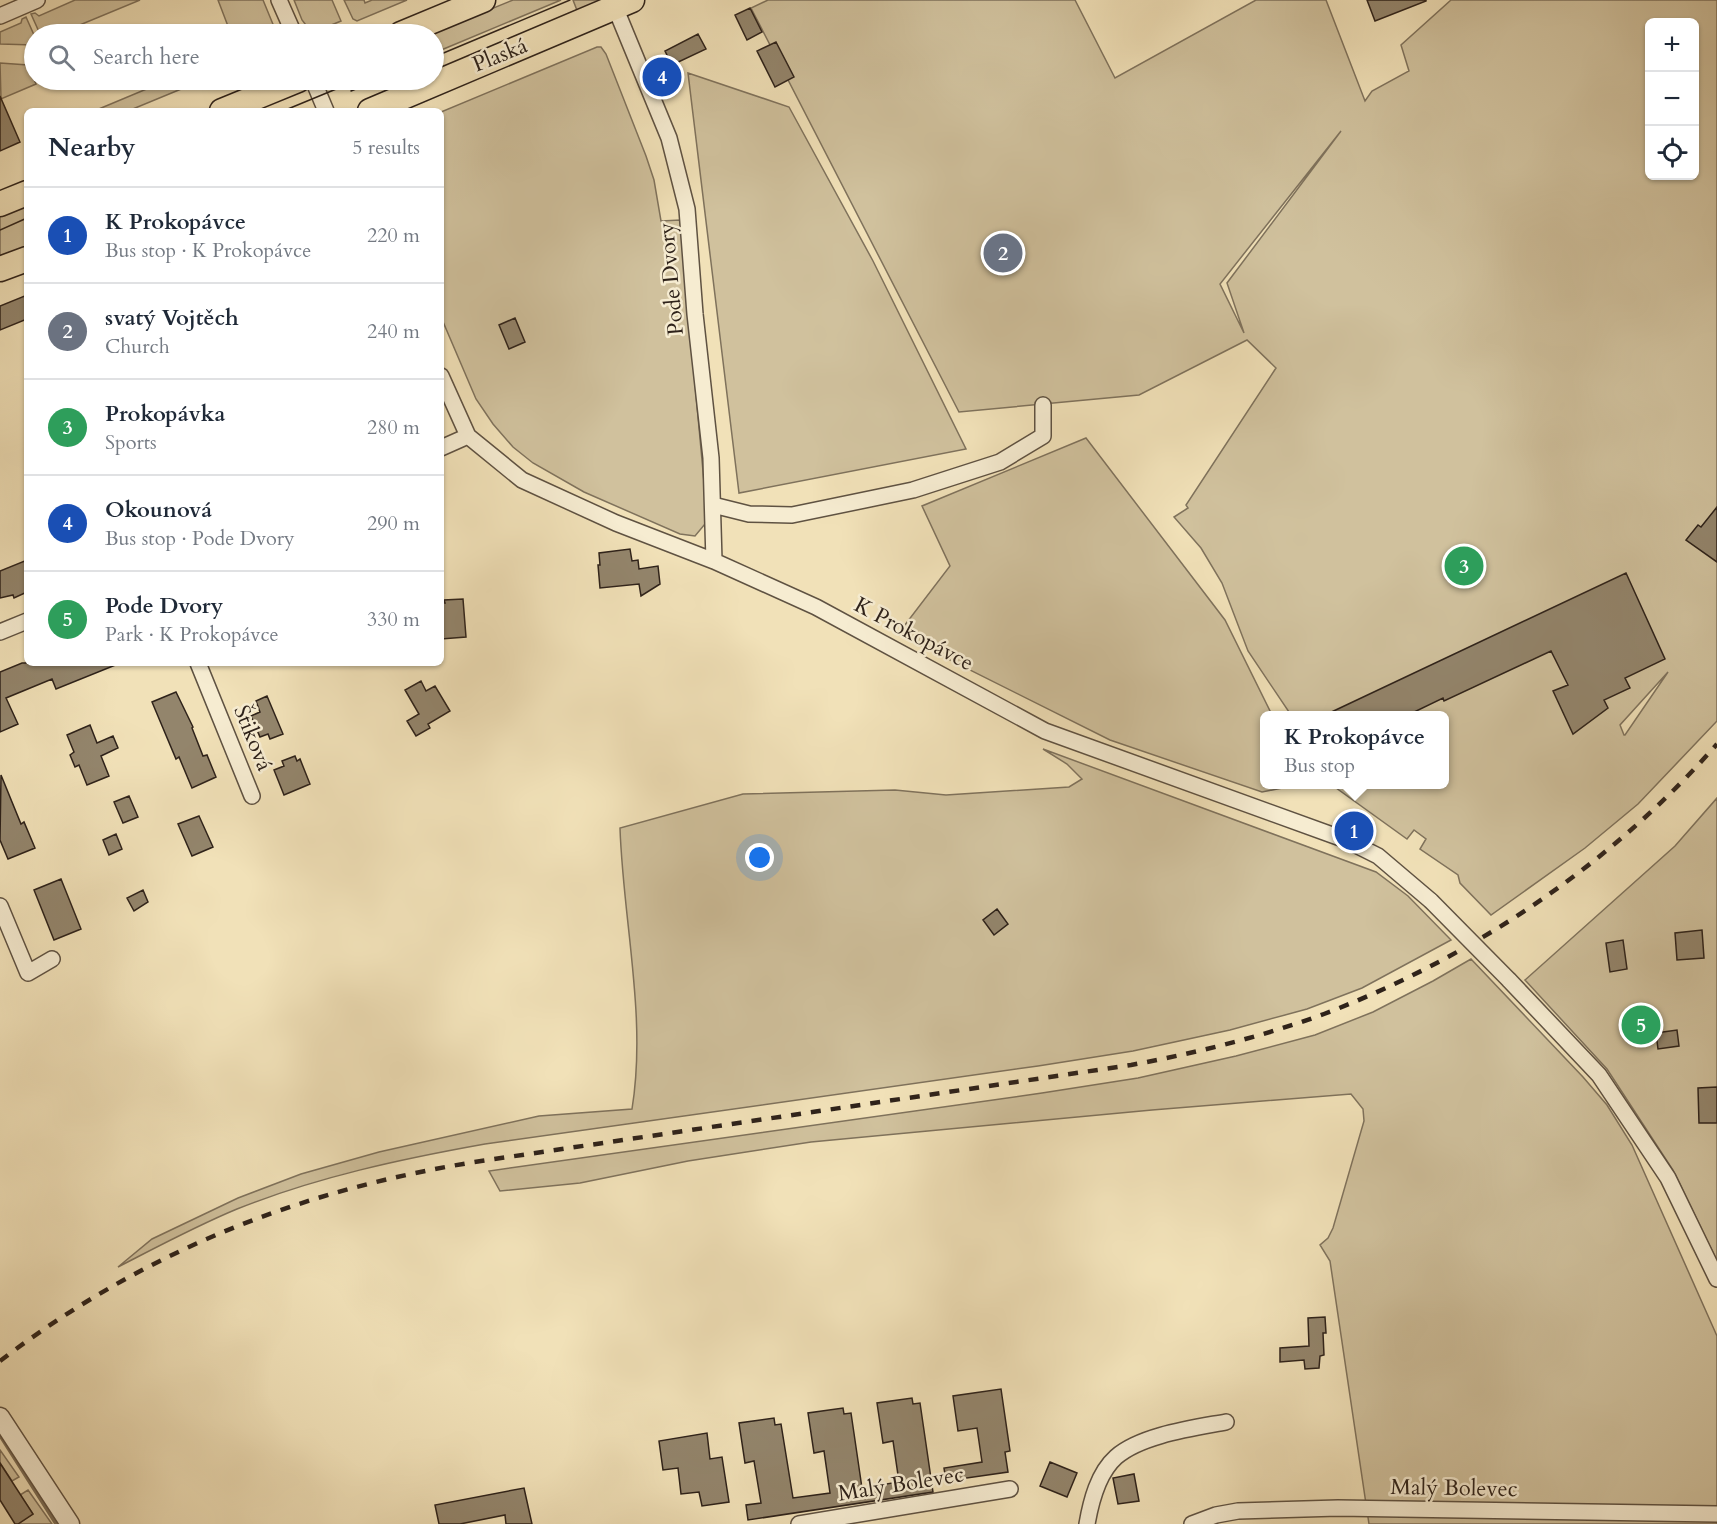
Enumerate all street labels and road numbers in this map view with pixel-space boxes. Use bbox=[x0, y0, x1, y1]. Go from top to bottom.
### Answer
street label: Plaská bbox=[468, 30, 532, 80]
street label: Pode Dvory bbox=[651, 221, 691, 337]
street label: K Prokopávce bbox=[849, 590, 979, 678]
street label: Štiková bbox=[226, 701, 280, 776]
street label: Malý Bolevec bbox=[836, 1459, 966, 1509]
street label: Malý Bolevec bbox=[1390, 1472, 1518, 1504]

